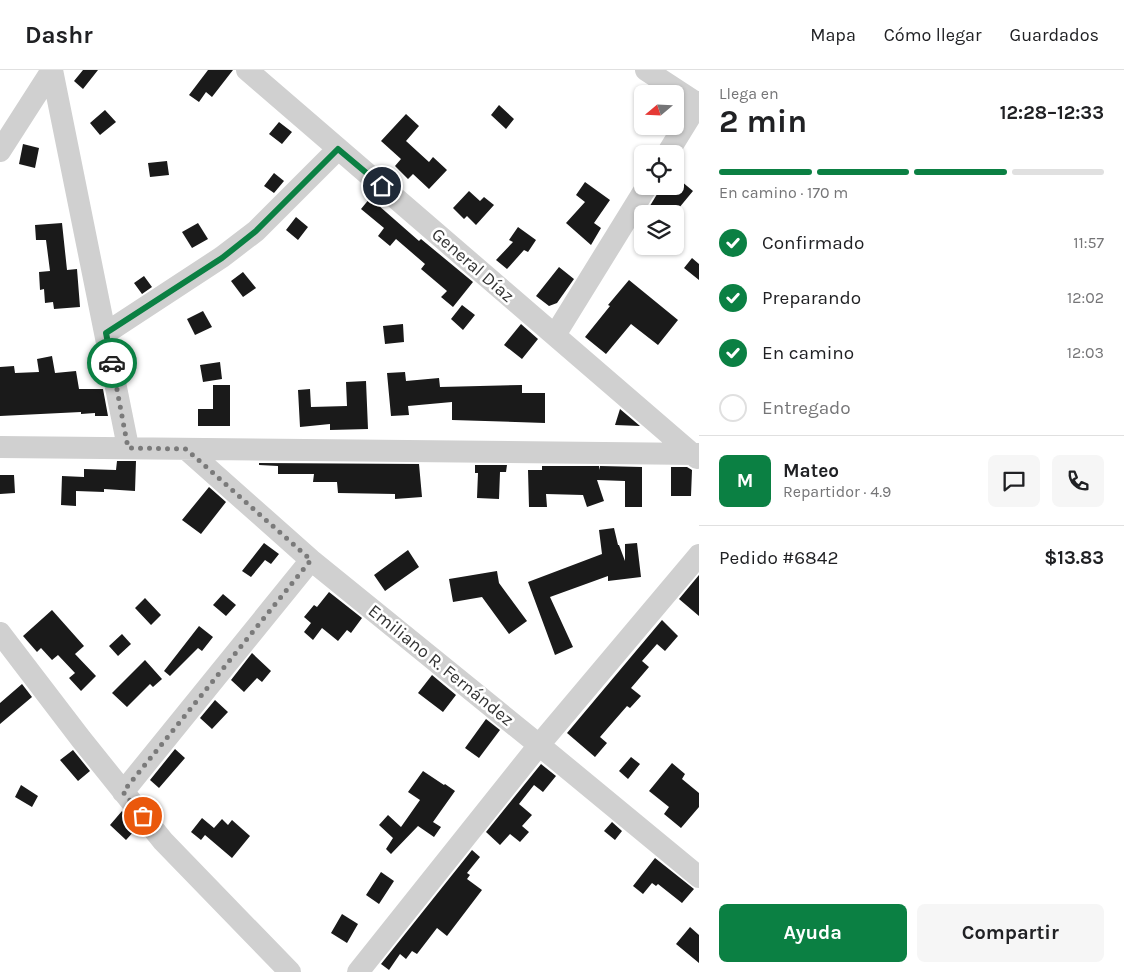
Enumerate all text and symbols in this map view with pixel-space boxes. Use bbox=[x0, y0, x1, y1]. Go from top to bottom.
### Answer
text: Dashr bbox=[25, 21, 93, 49]
text: Mapa bbox=[810, 24, 856, 46]
text: Cómo llegar bbox=[884, 24, 982, 46]
text: Guardados bbox=[1010, 24, 1099, 46]
text: Llega en bbox=[719, 84, 779, 103]
north arrow bbox=[634, 85, 684, 135]
map controls bbox=[634, 85, 684, 255]
text: 12:28–12:33 bbox=[1000, 102, 1104, 124]
text: 2 min bbox=[719, 103, 807, 140]
button: locate bbox=[634, 145, 684, 195]
pin bbox=[361, 165, 403, 207]
icon: home bbox=[368, 172, 396, 200]
text: En camino · 170 m bbox=[719, 183, 848, 202]
button: layers bbox=[634, 205, 684, 255]
street label: General Díaz bbox=[427, 223, 519, 307]
icon: check bbox=[719, 229, 747, 257]
text: Confirmado bbox=[762, 232, 864, 254]
text: 11:57 bbox=[1073, 233, 1104, 252]
icon: check bbox=[719, 284, 747, 312]
text: Preparando bbox=[762, 287, 861, 309]
text: 12:02 bbox=[1067, 288, 1104, 307]
courier bbox=[87, 338, 137, 388]
icon: check bbox=[719, 339, 747, 367]
text: En camino bbox=[762, 342, 854, 364]
text: 12:03 bbox=[1067, 343, 1104, 362]
icon: car bbox=[98, 349, 126, 377]
text: Entregado bbox=[762, 397, 851, 419]
button: chat bbox=[988, 455, 1040, 507]
button: phone bbox=[1052, 455, 1104, 507]
text: Mateo bbox=[783, 460, 839, 482]
text: M bbox=[737, 470, 753, 492]
text: Repartidor · 4.9 bbox=[783, 482, 891, 501]
text: Pedido #6842 bbox=[719, 547, 838, 569]
text: $13.83 bbox=[1044, 547, 1104, 569]
street label: Emiliano R. Fernández bbox=[364, 600, 518, 730]
pin bbox=[122, 795, 164, 837]
icon: bag bbox=[129, 802, 157, 830]
button: Ayuda bbox=[719, 904, 907, 962]
button: Compartir bbox=[917, 904, 1104, 962]

